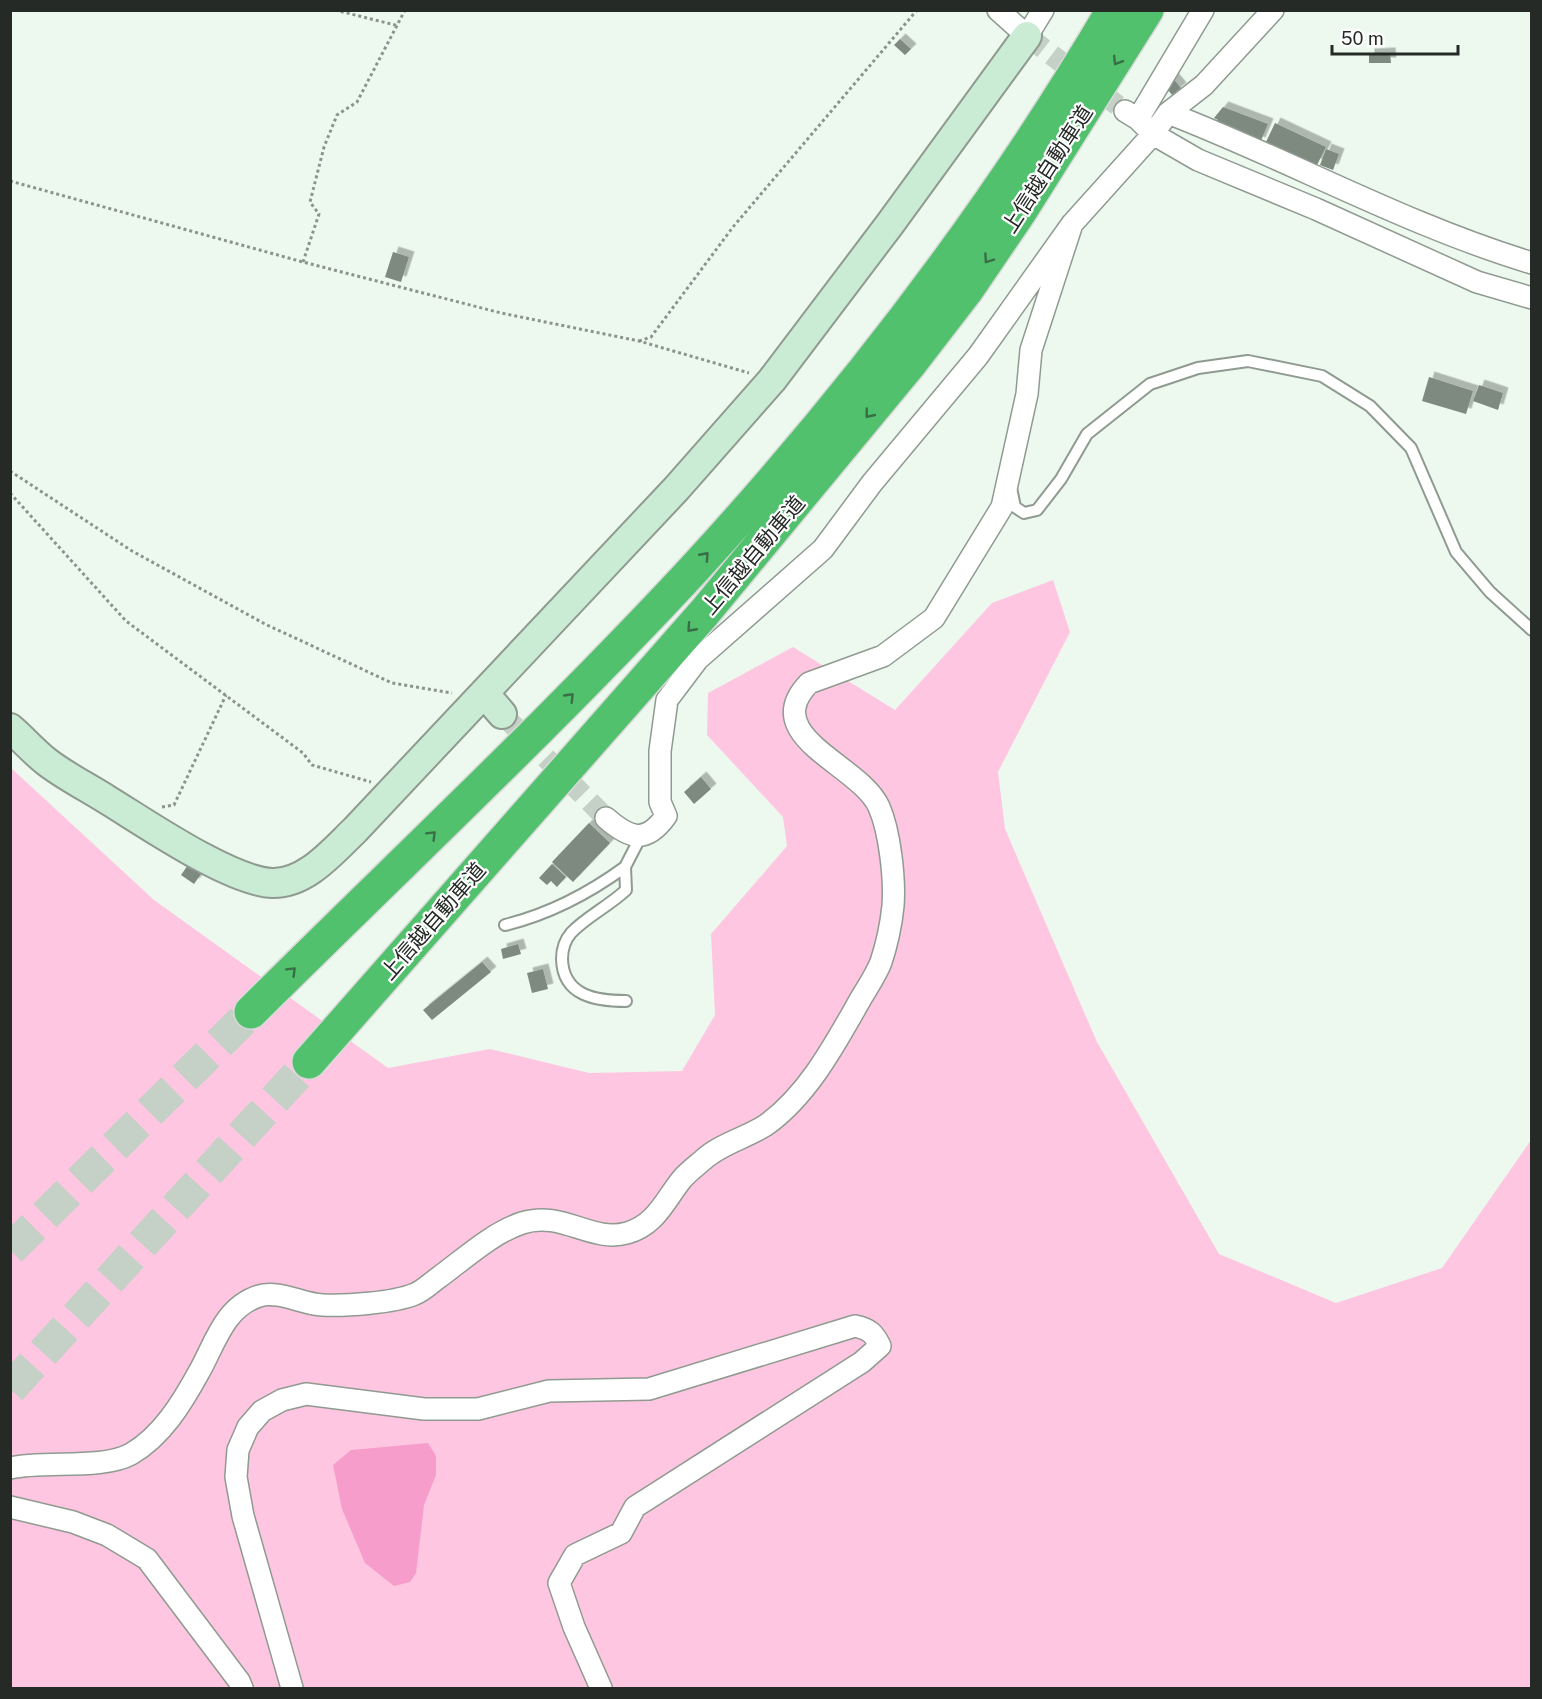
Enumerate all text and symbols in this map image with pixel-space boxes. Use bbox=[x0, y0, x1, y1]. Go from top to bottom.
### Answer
scale bar bbox=[1332, 18, 1458, 56]
text: 50 m bbox=[1341, 28, 1384, 49]
one-way arrow bbox=[1113, 55, 1125, 65]
street label: 上信越自動車道 bbox=[996, 101, 1098, 237]
one-way arrow bbox=[984, 252, 995, 263]
one-way arrow bbox=[866, 407, 877, 418]
street label: 上信越自動車道 bbox=[696, 491, 810, 619]
one-way arrow bbox=[698, 553, 709, 563]
one-way arrow bbox=[687, 622, 698, 632]
one-way arrow bbox=[563, 694, 574, 705]
one-way arrow bbox=[424, 831, 435, 842]
street label: 上信越自動車道 bbox=[375, 857, 491, 985]
one-way arrow bbox=[286, 967, 296, 978]

